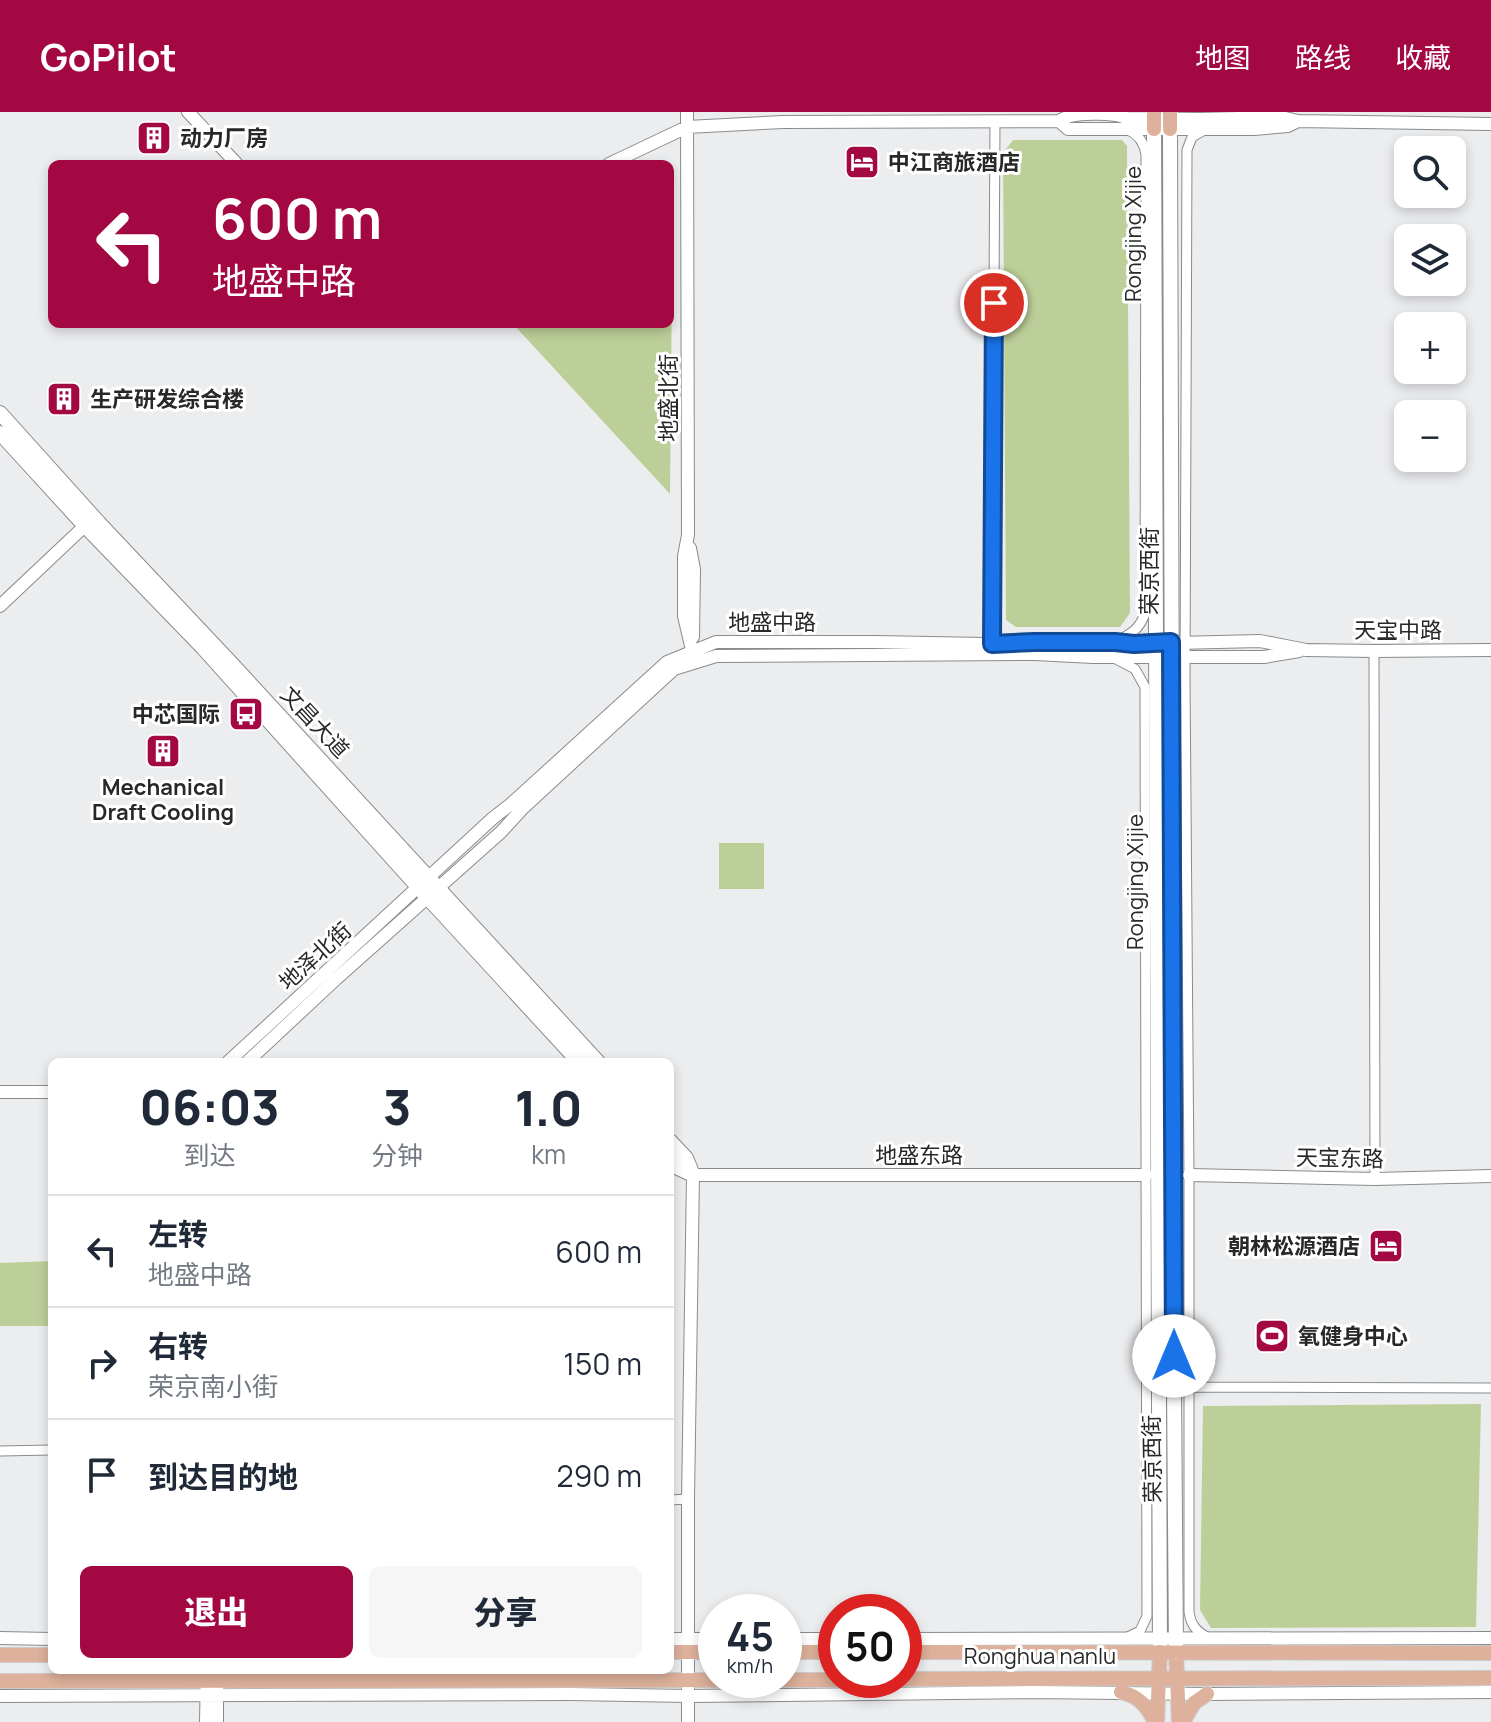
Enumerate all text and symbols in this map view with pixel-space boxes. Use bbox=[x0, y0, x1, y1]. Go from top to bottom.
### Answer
text: GoPilot bbox=[40, 30, 177, 82]
text: 地图 bbox=[1195, 38, 1251, 76]
text: 路线 bbox=[1295, 38, 1351, 76]
text: 收藏 bbox=[1395, 38, 1451, 76]
building icon: 动力厂房 bbox=[135, 119, 173, 157]
place label: 动力厂房 bbox=[180, 123, 268, 153]
map controls bbox=[1394, 136, 1466, 472]
button: search bbox=[1394, 136, 1466, 208]
hotel icon: 中江商旅酒店 bbox=[843, 143, 881, 181]
place label: 中江商旅酒店 bbox=[888, 147, 1020, 177]
street label: Rongjing Xijie bbox=[1118, 166, 1148, 302]
text: 600 m bbox=[212, 179, 382, 256]
icon: left bbox=[80, 192, 184, 296]
button: layers bbox=[1394, 224, 1466, 296]
text: 地盛中路 bbox=[212, 256, 356, 305]
pin bbox=[960, 269, 1028, 337]
icon: arrive bbox=[972, 281, 1016, 325]
button: + bbox=[1394, 312, 1466, 384]
street label: 地盛北街 bbox=[653, 354, 683, 442]
building icon: 生产研发综合楼 bbox=[45, 380, 83, 418]
place label: 生产研发综合楼 bbox=[90, 384, 244, 414]
button: − bbox=[1394, 400, 1466, 472]
street label: 荣京西街 bbox=[1134, 527, 1164, 615]
street label: 地盛中路 bbox=[728, 607, 816, 637]
street label: 天宝中路 bbox=[1354, 615, 1442, 645]
street label: 文昌大道 bbox=[274, 680, 356, 764]
bus stop icon: 中芯国际 bbox=[227, 695, 265, 733]
place label: 中芯国际 bbox=[132, 699, 220, 729]
building icon: Mechanical Draft Cooling bbox=[144, 732, 182, 770]
place label: Mechanical Draft Cooling bbox=[92, 772, 234, 827]
street label: Rongjing Xijie bbox=[1120, 814, 1150, 950]
street label: 地泽北街 bbox=[272, 915, 358, 997]
text: 06:03 bbox=[140, 1074, 280, 1139]
text: 3 bbox=[383, 1074, 411, 1139]
text: 1.0 bbox=[515, 1075, 582, 1140]
text: km bbox=[531, 1136, 566, 1172]
text: 到达 bbox=[184, 1137, 236, 1173]
text: 分钟 bbox=[371, 1137, 423, 1173]
street label: 地盛东路 bbox=[875, 1140, 963, 1170]
street label: 天宝东路 bbox=[1296, 1142, 1384, 1174]
text: 左转 bbox=[148, 1213, 208, 1254]
hotel icon: 朝林松源酒店 bbox=[1367, 1227, 1405, 1265]
icon: left bbox=[80, 1229, 124, 1273]
text: 600 m bbox=[555, 1231, 642, 1272]
place label: 朝林松源酒店 bbox=[1228, 1231, 1360, 1261]
text: 地盛中路 bbox=[148, 1256, 252, 1292]
position arrow bbox=[1132, 1314, 1216, 1398]
sports icon: 氧健身中心 bbox=[1253, 1317, 1291, 1355]
place label: 氧健身中心 bbox=[1298, 1321, 1408, 1351]
text: 右转 bbox=[148, 1325, 208, 1366]
icon: right bbox=[80, 1341, 124, 1385]
text: 150 m bbox=[563, 1343, 642, 1384]
text: 荣京南小街 bbox=[148, 1368, 278, 1404]
street label: 荣京西街 bbox=[1136, 1415, 1168, 1503]
icon: arrive bbox=[80, 1453, 124, 1497]
text: 290 m bbox=[557, 1455, 642, 1496]
text: 到达目的地 bbox=[148, 1456, 298, 1497]
button: 退出 bbox=[80, 1566, 353, 1658]
button: 分享 bbox=[369, 1566, 642, 1658]
speed limit sign: 50 bbox=[818, 1594, 922, 1698]
text: 45 bbox=[726, 1608, 774, 1663]
street label: Ronghua nanlu bbox=[964, 1641, 1116, 1671]
text: km/h bbox=[727, 1652, 773, 1679]

